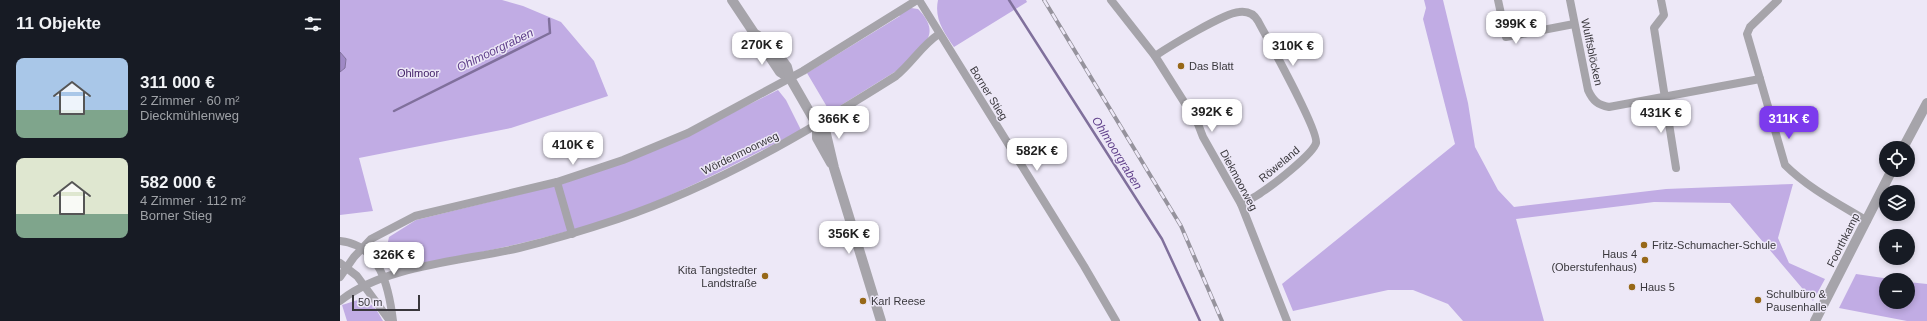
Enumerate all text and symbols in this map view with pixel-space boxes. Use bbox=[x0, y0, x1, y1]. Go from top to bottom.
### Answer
pin: 399K € bbox=[1483, 11, 1549, 45]
icon: filters bbox=[302, 13, 324, 35]
text: 11 Objekte bbox=[16, 14, 101, 33]
text: 399K € bbox=[1495, 16, 1537, 31]
street label: Wulffsblöcken bbox=[1579, 17, 1605, 87]
water label: Ohlmoorgraben bbox=[454, 25, 536, 75]
pin: 270K € bbox=[729, 32, 795, 66]
pin: 310K € bbox=[1260, 33, 1326, 67]
text: 270K € bbox=[741, 37, 783, 52]
text: 310K € bbox=[1272, 38, 1314, 53]
place label: Das Blatt bbox=[1189, 60, 1234, 72]
marker: Das Blatt bbox=[1176, 61, 1186, 71]
street label: Borner Stieg bbox=[968, 64, 1010, 122]
park label: Ohlmoor bbox=[397, 67, 439, 79]
text: 311 000 € bbox=[140, 73, 215, 92]
icon: home bbox=[48, 74, 96, 122]
text: 2 Zimmer · 60 m² bbox=[140, 93, 240, 108]
pin: 392K € bbox=[1179, 99, 1245, 133]
pin: 431K € bbox=[1628, 100, 1694, 134]
text: 392K € bbox=[1191, 104, 1233, 119]
text: 431K € bbox=[1640, 105, 1682, 120]
pin: 366K € bbox=[806, 106, 872, 140]
pin: 311K € bbox=[1756, 106, 1822, 140]
text: Dieckmühlenweg bbox=[140, 108, 239, 123]
text: 366K € bbox=[818, 111, 860, 126]
text: 311K € bbox=[1768, 111, 1810, 126]
water label: Ohlmoorgraben bbox=[1089, 114, 1145, 192]
street label: Wördenmoorweg bbox=[700, 129, 780, 177]
pin: 410K € bbox=[540, 132, 606, 166]
text: 410K € bbox=[552, 137, 594, 152]
pin: 582K € bbox=[1004, 138, 1070, 172]
map controls bbox=[1879, 141, 1915, 309]
button: locate bbox=[1879, 141, 1915, 177]
text: 582K € bbox=[1016, 143, 1058, 158]
street label: Röweland bbox=[1256, 144, 1302, 184]
street label: Diekmoorweg bbox=[1218, 147, 1260, 213]
text: 582 000 € bbox=[140, 173, 216, 192]
icon: home bbox=[48, 174, 96, 222]
button: layers bbox=[1879, 185, 1915, 221]
text: 4 Zimmer · 112 m² bbox=[140, 193, 246, 208]
text: Borner Stieg bbox=[140, 208, 212, 223]
street label: Foorthkamp bbox=[1824, 211, 1862, 269]
pin: 356K € bbox=[816, 221, 882, 255]
text: 356K € bbox=[828, 226, 870, 241]
button: + bbox=[1879, 229, 1915, 265]
place label: Fritz-Schumacher-Schule bbox=[1652, 239, 1776, 251]
marker: Fritz-Schumacher-Schule bbox=[1639, 240, 1649, 250]
pin: 326K € bbox=[361, 242, 427, 276]
text: 326K € bbox=[373, 247, 415, 262]
place label: Haus 4 (Oberstufenhaus) bbox=[1551, 248, 1637, 273]
marker: Haus 4 (Oberstufenhaus) bbox=[1640, 255, 1650, 265]
place label: Kita Tangstedter Landstraße bbox=[678, 264, 757, 289]
marker: Kita Tangstedter Landstraße bbox=[760, 271, 770, 281]
button: − bbox=[1879, 273, 1915, 309]
place label: Haus 5 bbox=[1640, 281, 1675, 293]
marker: Haus 5 bbox=[1627, 282, 1637, 292]
place label: Schulbüro & Pausenhalle bbox=[1766, 288, 1827, 313]
scale bar bbox=[352, 293, 420, 312]
place label: Karl Reese bbox=[871, 295, 925, 307]
marker: Schulbüro & Pausenhalle bbox=[1753, 295, 1763, 305]
text: 50 m bbox=[358, 296, 382, 308]
marker: Karl Reese bbox=[858, 296, 868, 306]

